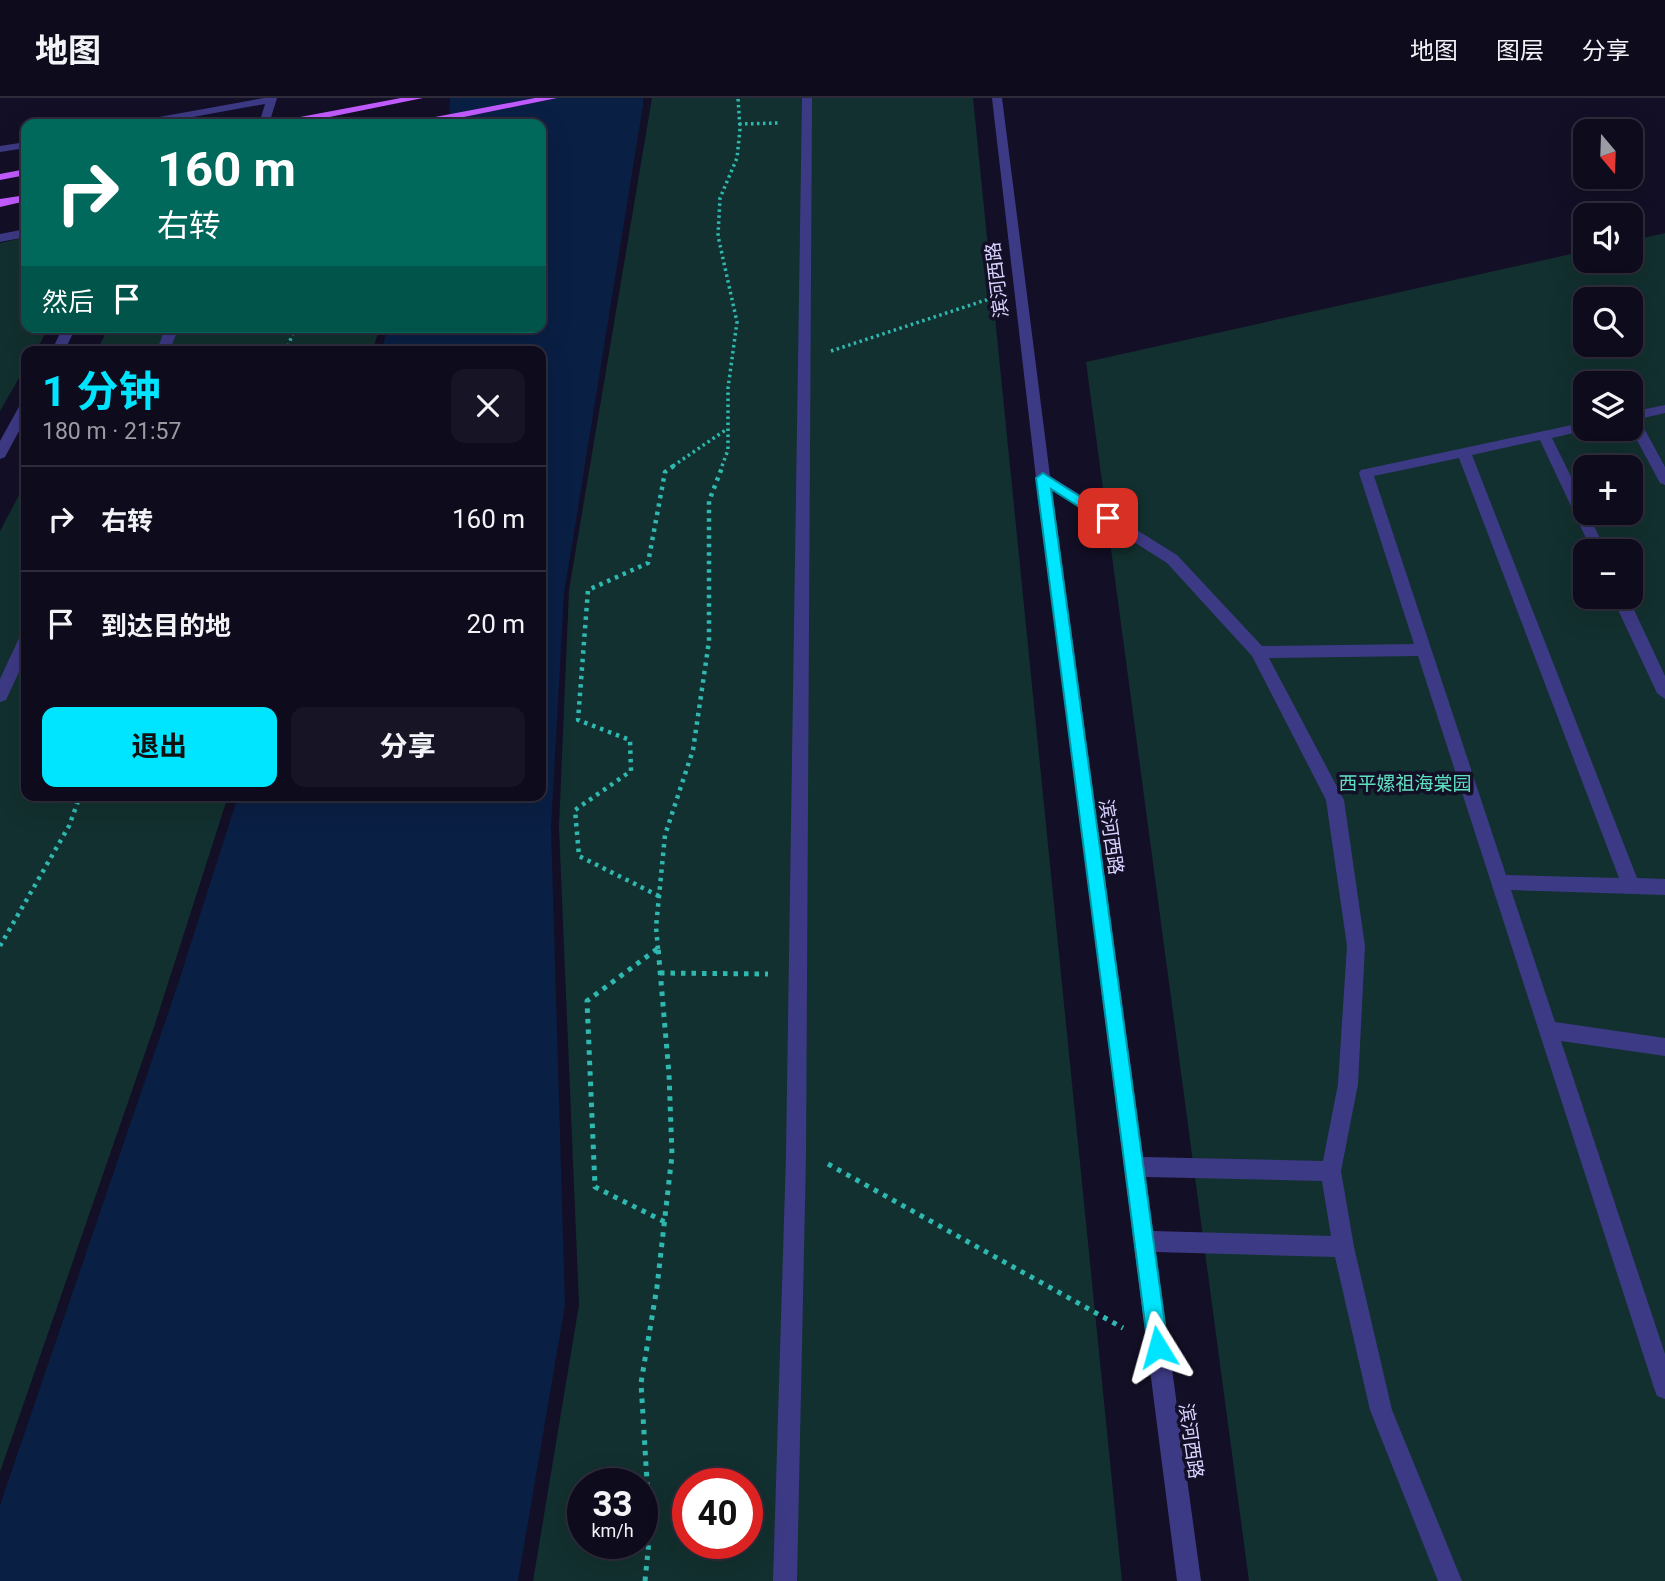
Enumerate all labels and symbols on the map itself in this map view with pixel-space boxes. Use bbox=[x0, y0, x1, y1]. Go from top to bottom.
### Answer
north arrow bbox=[1573, 119, 1643, 189]
street label: 滨河西路 bbox=[981, 241, 1013, 319]
pin bbox=[1078, 488, 1138, 548]
park label: 西平嫘祖海棠园 bbox=[1338, 772, 1472, 795]
street label: 滨河西路 bbox=[1094, 798, 1128, 876]
position arrow bbox=[1121, 1310, 1195, 1384]
street label: 滨河西路 bbox=[1174, 1402, 1208, 1480]
speed limit sign: 40 bbox=[672, 1468, 763, 1559]

